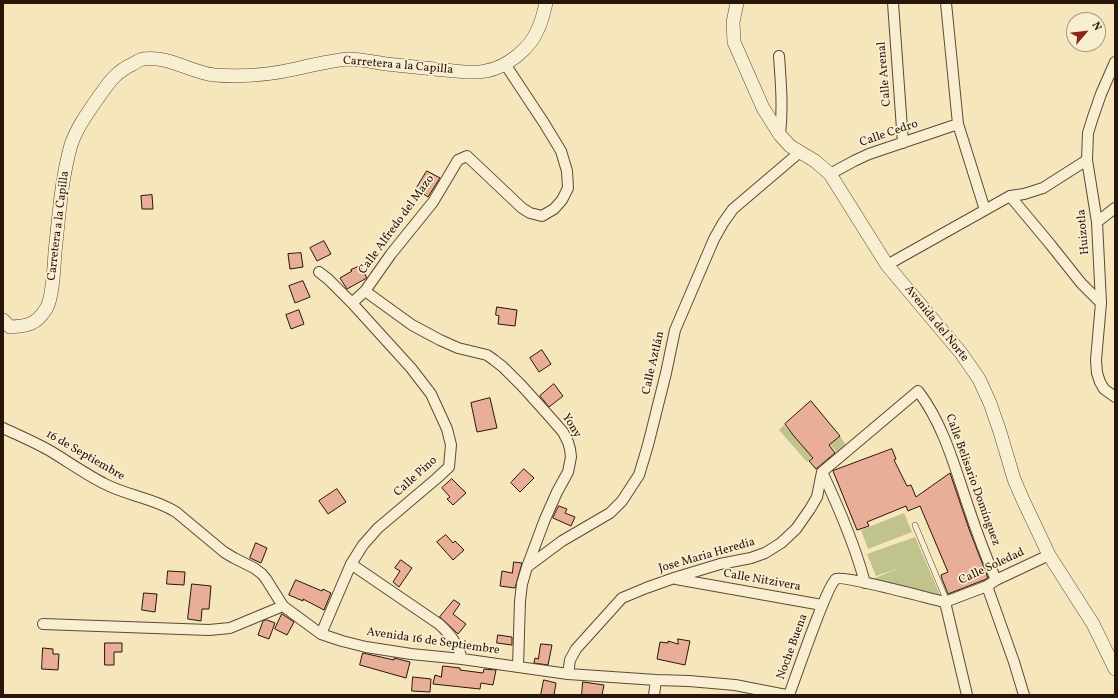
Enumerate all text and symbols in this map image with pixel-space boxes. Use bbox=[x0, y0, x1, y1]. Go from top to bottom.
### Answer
north arrow bbox=[1066, 12, 1106, 52]
text: N bbox=[1088, 20, 1105, 34]
street label: Calle Arenal bbox=[875, 41, 895, 107]
street label: Carretera a la Capilla bbox=[342, 54, 454, 78]
street label: Calle Cedro bbox=[858, 117, 920, 151]
street label: Carretera a la Capilla bbox=[45, 170, 73, 282]
street label: Calle Alfredo del Mazo bbox=[356, 172, 438, 278]
street label: Huizotla bbox=[1075, 209, 1093, 255]
street label: Avenida del Norte bbox=[901, 283, 971, 365]
street label: Calle Aztlán bbox=[640, 330, 668, 396]
street label: Yony bbox=[558, 411, 584, 441]
street label: Calle Belisario Domínguez bbox=[941, 412, 1003, 548]
street label: 16 de Septiembre bbox=[43, 428, 127, 484]
street label: Calle Pino bbox=[391, 454, 441, 500]
street label: Jose Maria Heredia bbox=[657, 535, 757, 577]
street label: Calle Soledad bbox=[957, 546, 1027, 588]
street label: Calle Nitzivera bbox=[722, 567, 802, 595]
street label: Noche Buena bbox=[774, 612, 812, 682]
street label: Avenida 16 de Septiembre bbox=[366, 626, 500, 658]

